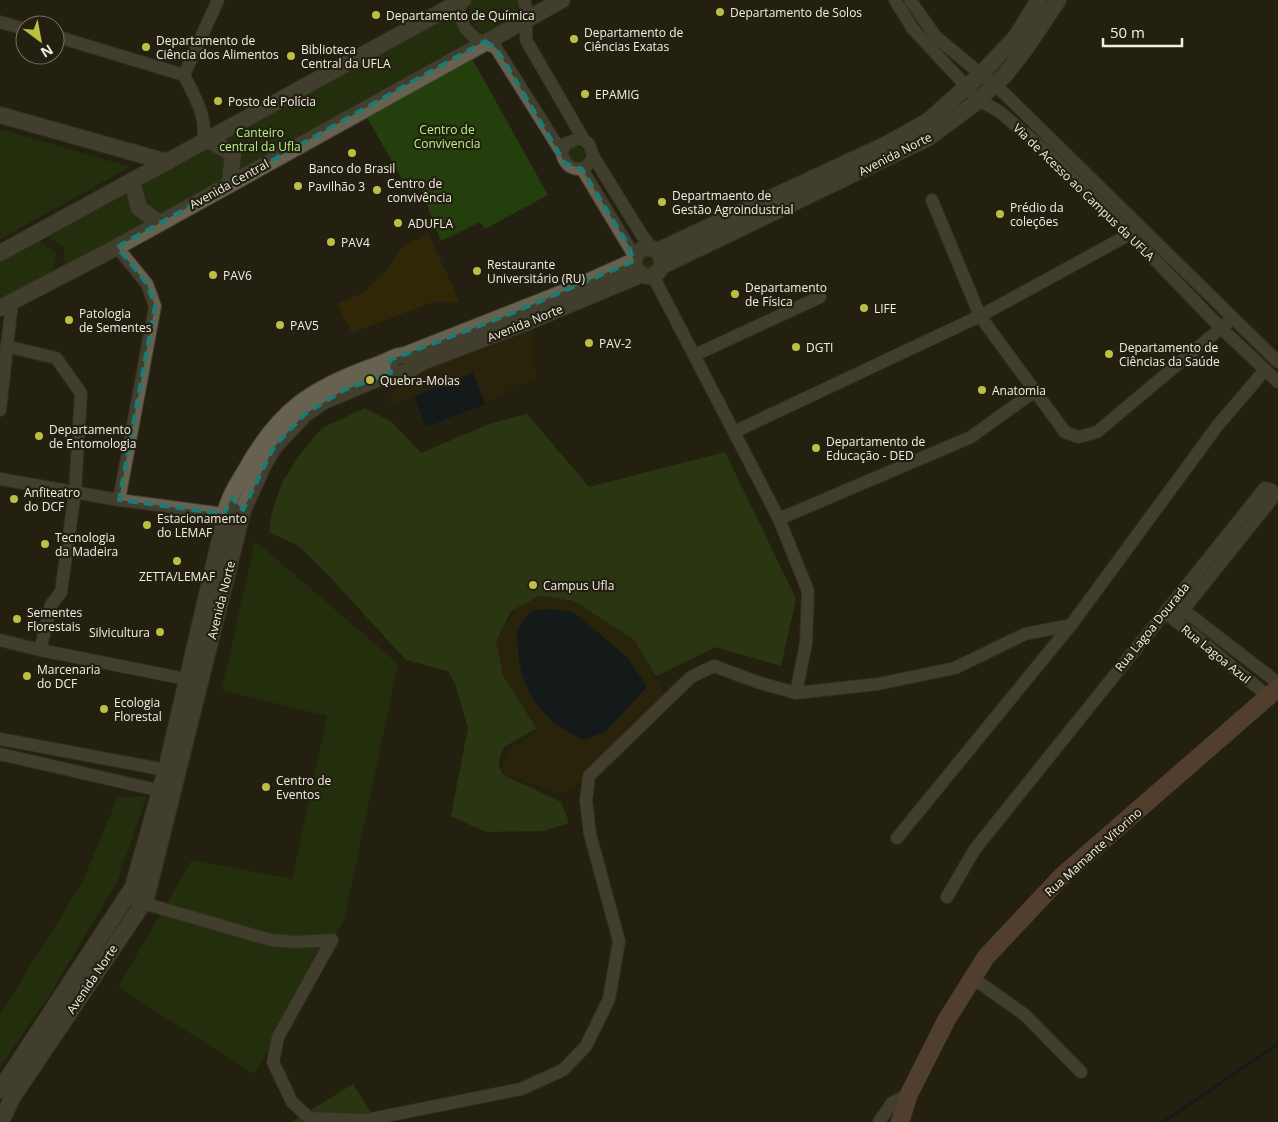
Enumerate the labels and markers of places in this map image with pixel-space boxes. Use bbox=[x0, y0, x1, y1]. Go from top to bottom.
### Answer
place label: Departamento de Solos bbox=[730, 4, 862, 21]
marker: Departamento de Solos bbox=[714, 6, 726, 18]
place label: Departamento de Química bbox=[386, 7, 535, 24]
marker: Departamento de Química bbox=[370, 9, 382, 21]
place label: Departamento de Ciências Exatas bbox=[584, 24, 683, 55]
place label: Departamento de Ciência dos Alimentos bbox=[156, 32, 279, 63]
marker: Departamento de Ciências Exatas bbox=[568, 33, 580, 45]
marker: Departamento de Ciência dos Alimentos bbox=[140, 41, 152, 53]
place label: Biblioteca Central da UFLA bbox=[301, 41, 391, 72]
marker: Biblioteca Central da UFLA bbox=[285, 50, 297, 62]
place label: EPAMIG bbox=[595, 86, 639, 103]
marker: EPAMIG bbox=[579, 88, 591, 100]
place label: Posto de Polícia bbox=[228, 93, 316, 110]
marker: Posto de Polícia bbox=[212, 95, 224, 107]
marker: Banco do Brasil bbox=[346, 147, 358, 159]
place label: Banco do Brasil bbox=[309, 160, 395, 177]
place label: Centro de convivência bbox=[387, 175, 452, 206]
place label: Pavilhão 3 bbox=[308, 178, 365, 195]
marker: Pavilhão 3 bbox=[292, 180, 304, 192]
marker: Centro de convivência bbox=[371, 184, 383, 196]
place label: Departmaento de Gestão Agroindustrial bbox=[672, 187, 793, 218]
marker: Departmaento de Gestão Agroindustrial bbox=[656, 196, 668, 208]
place label: Prédio da coleções bbox=[1010, 199, 1064, 230]
marker: Prédio da coleções bbox=[994, 208, 1006, 220]
place label: ADUFLA bbox=[408, 215, 454, 232]
marker: ADUFLA bbox=[392, 217, 404, 229]
place label: PAV4 bbox=[341, 234, 370, 251]
marker: PAV4 bbox=[325, 236, 337, 248]
place label: Restaurante Universitário (RU) bbox=[487, 256, 585, 287]
marker: Restaurante Universitário (RU) bbox=[471, 265, 483, 277]
place label: PAV6 bbox=[223, 267, 252, 284]
marker: PAV6 bbox=[207, 269, 219, 281]
place label: Departamento de Física bbox=[745, 279, 827, 310]
marker: Departamento de Física bbox=[729, 288, 741, 300]
place label: LIFE bbox=[874, 300, 896, 317]
marker: LIFE bbox=[858, 302, 870, 314]
place label: Patologia de Sementes bbox=[79, 305, 152, 336]
marker: Patologia de Sementes bbox=[63, 314, 75, 326]
place label: PAV5 bbox=[290, 317, 319, 334]
marker: PAV5 bbox=[274, 319, 286, 331]
place label: PAV-2 bbox=[599, 335, 632, 352]
marker: PAV-2 bbox=[583, 337, 595, 349]
place label: DGTI bbox=[806, 339, 833, 356]
place label: Departamento de Ciências da Saúde bbox=[1119, 339, 1220, 370]
marker: DGTI bbox=[790, 341, 802, 353]
marker: Departamento de Ciências da Saúde bbox=[1103, 348, 1115, 360]
place label: Quebra-Molas bbox=[380, 372, 460, 389]
marker: Quebra-Molas bbox=[364, 374, 376, 386]
place label: Anatomia bbox=[992, 382, 1046, 399]
marker: Anatomia bbox=[976, 384, 988, 396]
place label: Departamento de Entomologia bbox=[49, 421, 137, 452]
marker: Departamento de Entomologia bbox=[33, 430, 45, 442]
place label: Departamento de Educação - DED bbox=[826, 433, 925, 464]
marker: Departamento de Educação - DED bbox=[810, 442, 822, 454]
place label: Anfiteatro do DCF bbox=[24, 484, 80, 515]
marker: Anfiteatro do DCF bbox=[8, 493, 20, 505]
place label: Estacionamento do LEMAF bbox=[157, 510, 247, 541]
marker: Estacionamento do LEMAF bbox=[141, 519, 153, 531]
place label: Tecnologia da Madeira bbox=[55, 529, 118, 560]
marker: Tecnologia da Madeira bbox=[39, 538, 51, 550]
marker: ZETTA/LEMAF bbox=[171, 555, 183, 567]
place label: ZETTA/LEMAF bbox=[139, 568, 215, 585]
place label: Campus Ufla bbox=[543, 577, 614, 594]
marker: Campus Ufla bbox=[527, 579, 539, 591]
place label: Sementes Florestais bbox=[27, 604, 83, 635]
marker: Sementes Florestais bbox=[11, 613, 23, 625]
place label: Silvicultura bbox=[89, 624, 150, 641]
marker: Silvicultura bbox=[154, 626, 166, 638]
place label: Marcenaria do DCF bbox=[37, 661, 100, 692]
marker: Marcenaria do DCF bbox=[21, 670, 33, 682]
place label: Ecologia Florestal bbox=[114, 694, 162, 725]
marker: Ecologia Florestal bbox=[98, 703, 110, 715]
place label: Centro de Eventos bbox=[276, 772, 332, 803]
marker: Centro de Eventos bbox=[260, 781, 272, 793]

